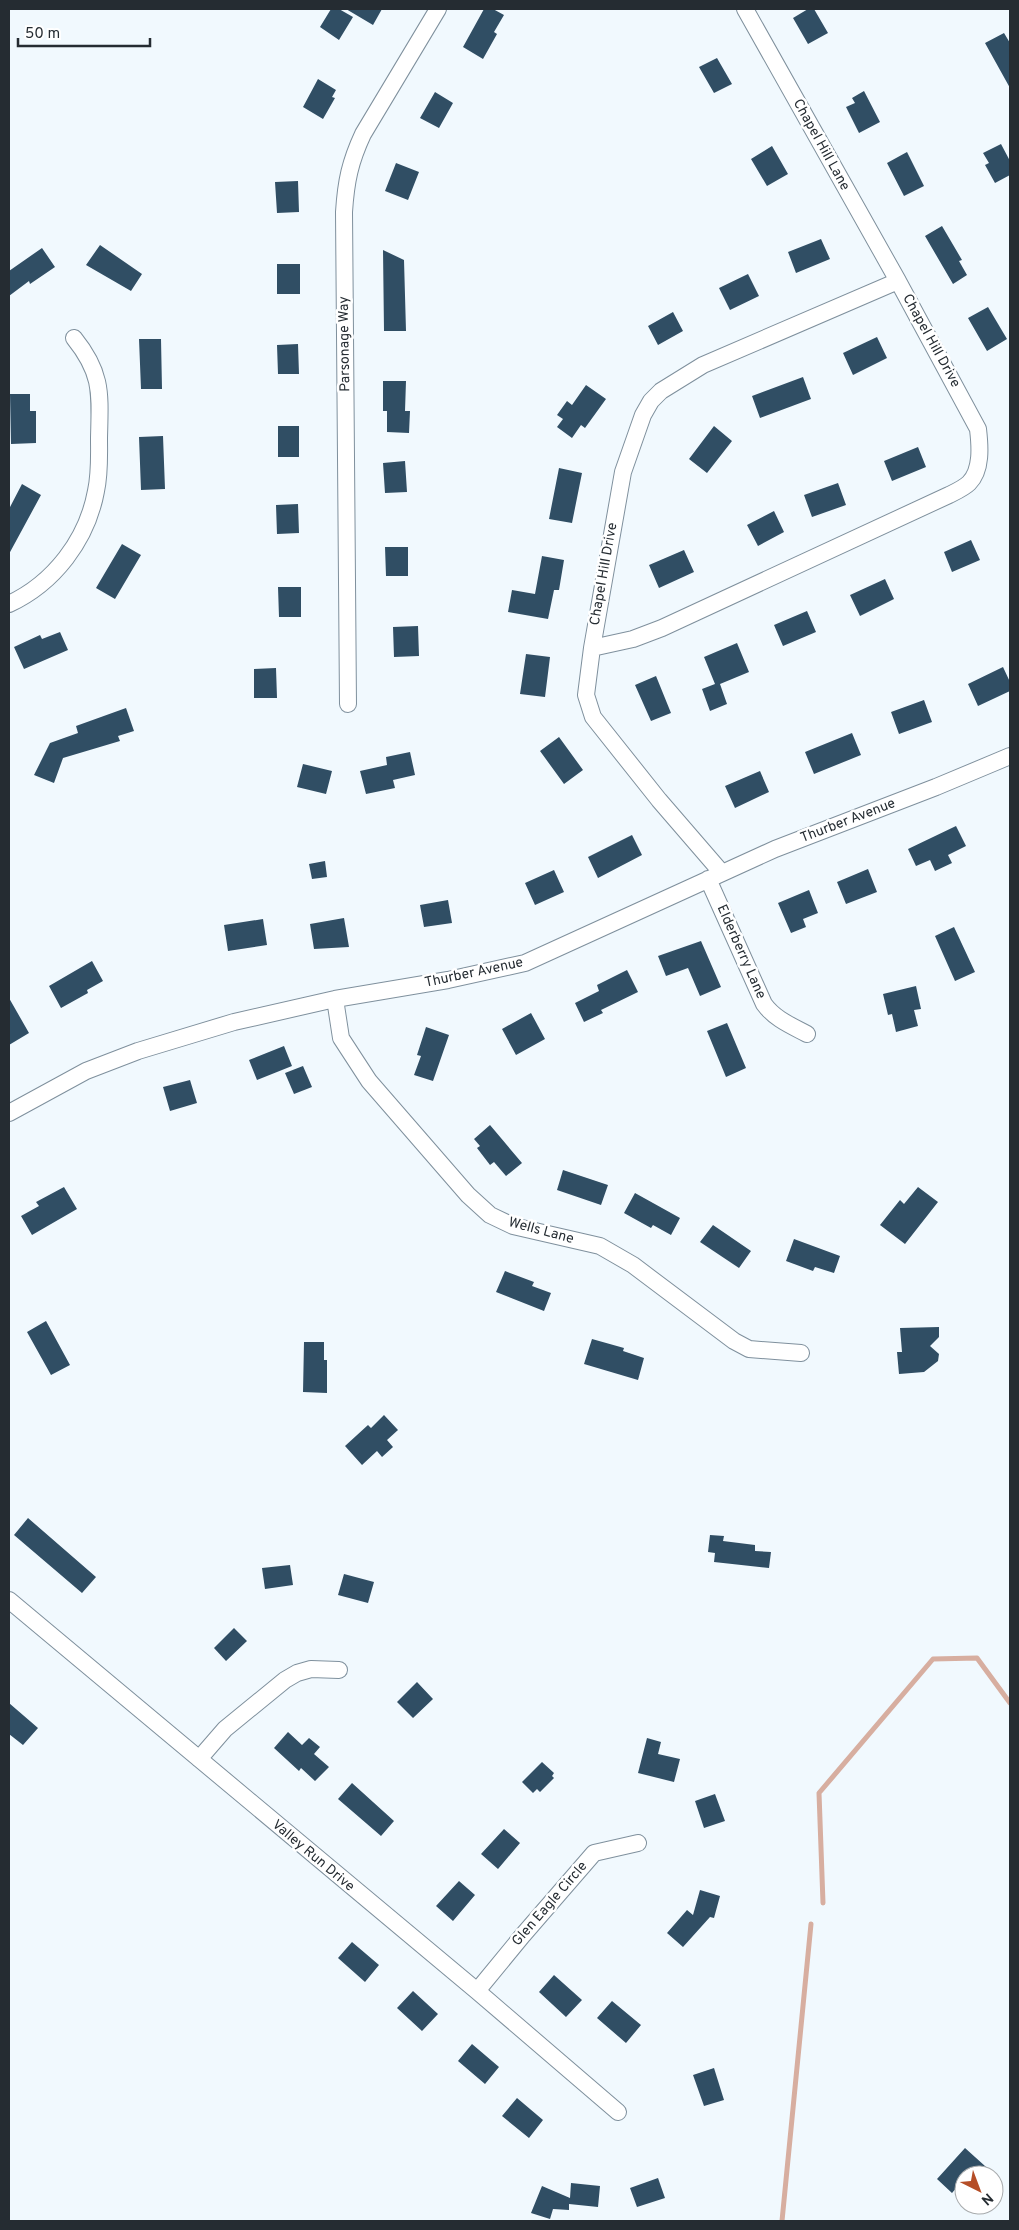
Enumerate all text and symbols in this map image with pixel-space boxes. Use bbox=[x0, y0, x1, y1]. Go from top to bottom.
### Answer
scale bar bbox=[18, 15, 150, 47]
text: 50 m bbox=[25, 25, 60, 44]
street label: Chapel Hill Lane bbox=[789, 96, 853, 194]
street label: Chapel Hill Drive bbox=[898, 291, 964, 391]
street label: Parsonage Way bbox=[336, 296, 354, 392]
street label: Chapel Hill Drive bbox=[587, 521, 621, 627]
street label: Thurber Avenue bbox=[798, 795, 898, 847]
street label: Elderberry Lane bbox=[713, 902, 769, 1002]
street label: Thurber Avenue bbox=[423, 954, 525, 992]
street label: Wells Lane bbox=[506, 1214, 576, 1248]
street label: Valley Run Drive bbox=[268, 1817, 358, 1895]
street label: Glen Eagle Circle bbox=[509, 1858, 591, 1950]
north arrow bbox=[954, 2165, 1004, 2215]
text: N bbox=[977, 2189, 996, 2208]

